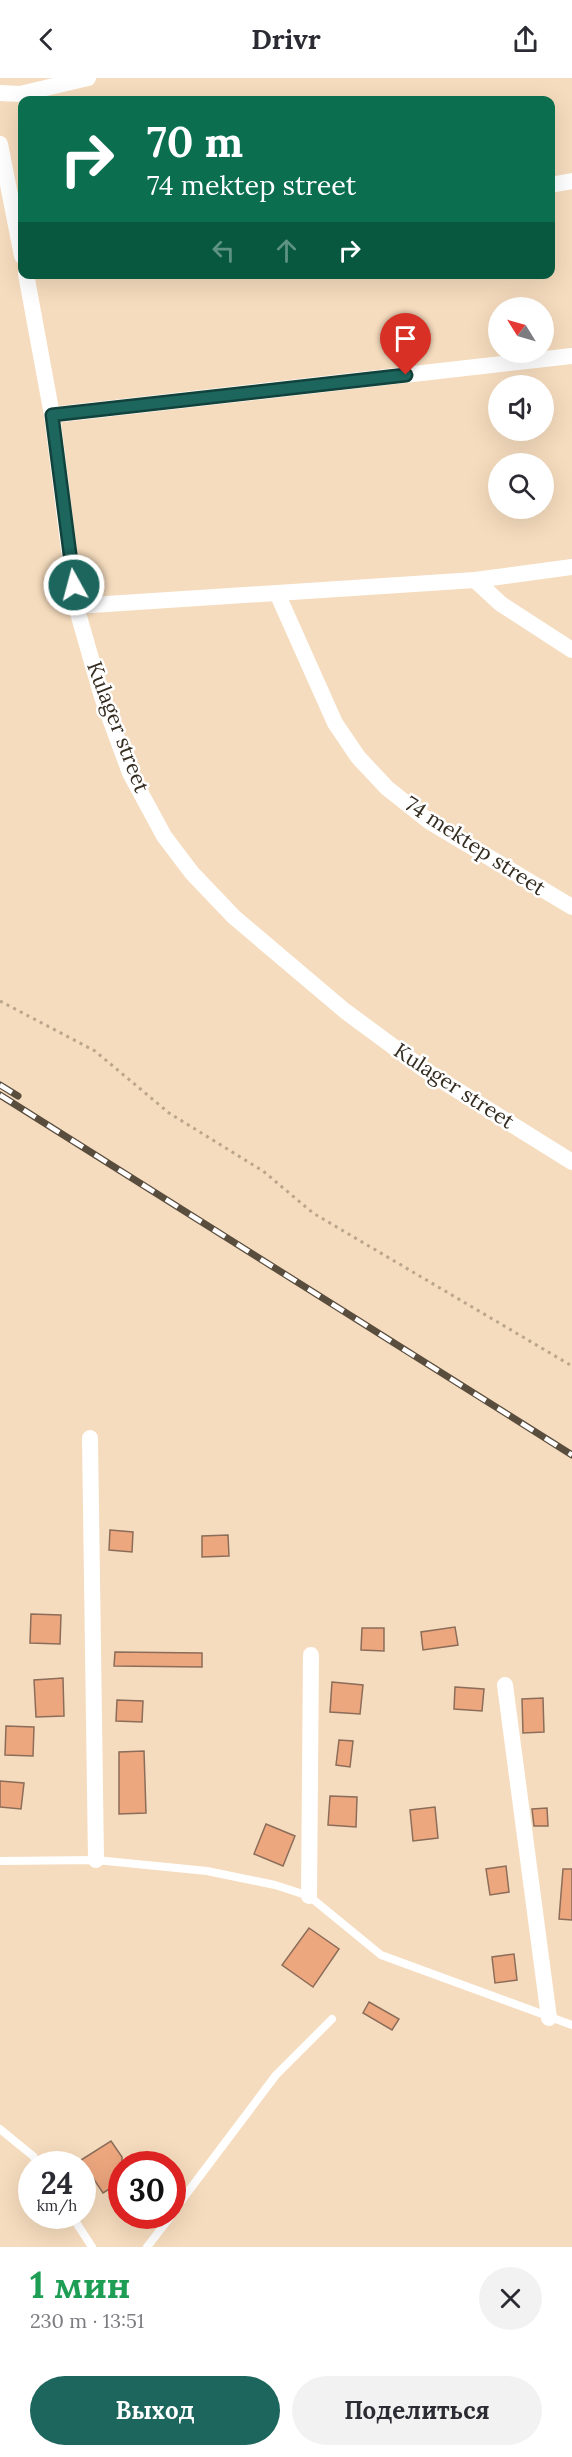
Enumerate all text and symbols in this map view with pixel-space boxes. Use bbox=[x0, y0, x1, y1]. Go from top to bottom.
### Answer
text: Drivr bbox=[251, 22, 321, 56]
icon: back bbox=[30, 23, 63, 56]
icon: share bbox=[509, 23, 542, 56]
text: 70 m bbox=[147, 115, 243, 169]
icon: right bbox=[48, 120, 126, 198]
text: 74 mektep street bbox=[147, 168, 356, 202]
icon: left bbox=[207, 234, 240, 267]
icon: ahead bbox=[270, 234, 303, 267]
icon: right bbox=[333, 234, 366, 267]
north arrow bbox=[488, 297, 554, 363]
map controls bbox=[488, 297, 554, 519]
pin bbox=[380, 313, 431, 375]
icon: arrive bbox=[389, 322, 422, 355]
button: sound bbox=[488, 375, 554, 441]
button: search bbox=[488, 453, 554, 519]
position arrow bbox=[42, 553, 106, 617]
street label: Kulager street bbox=[81, 657, 156, 797]
street label: 74 mektep street bbox=[400, 790, 552, 902]
street label: Kulager street bbox=[389, 1037, 520, 1135]
speed limit sign: 30 bbox=[108, 2151, 186, 2229]
text: 24 bbox=[41, 2164, 73, 2202]
text: km/h bbox=[37, 2196, 77, 2215]
text: 1 мин bbox=[30, 2262, 131, 2308]
button: close bbox=[479, 2267, 542, 2330]
text: 230 m · 13:51 bbox=[30, 2308, 144, 2333]
button: Выход bbox=[30, 2376, 280, 2445]
button: Поделиться bbox=[292, 2376, 542, 2445]

